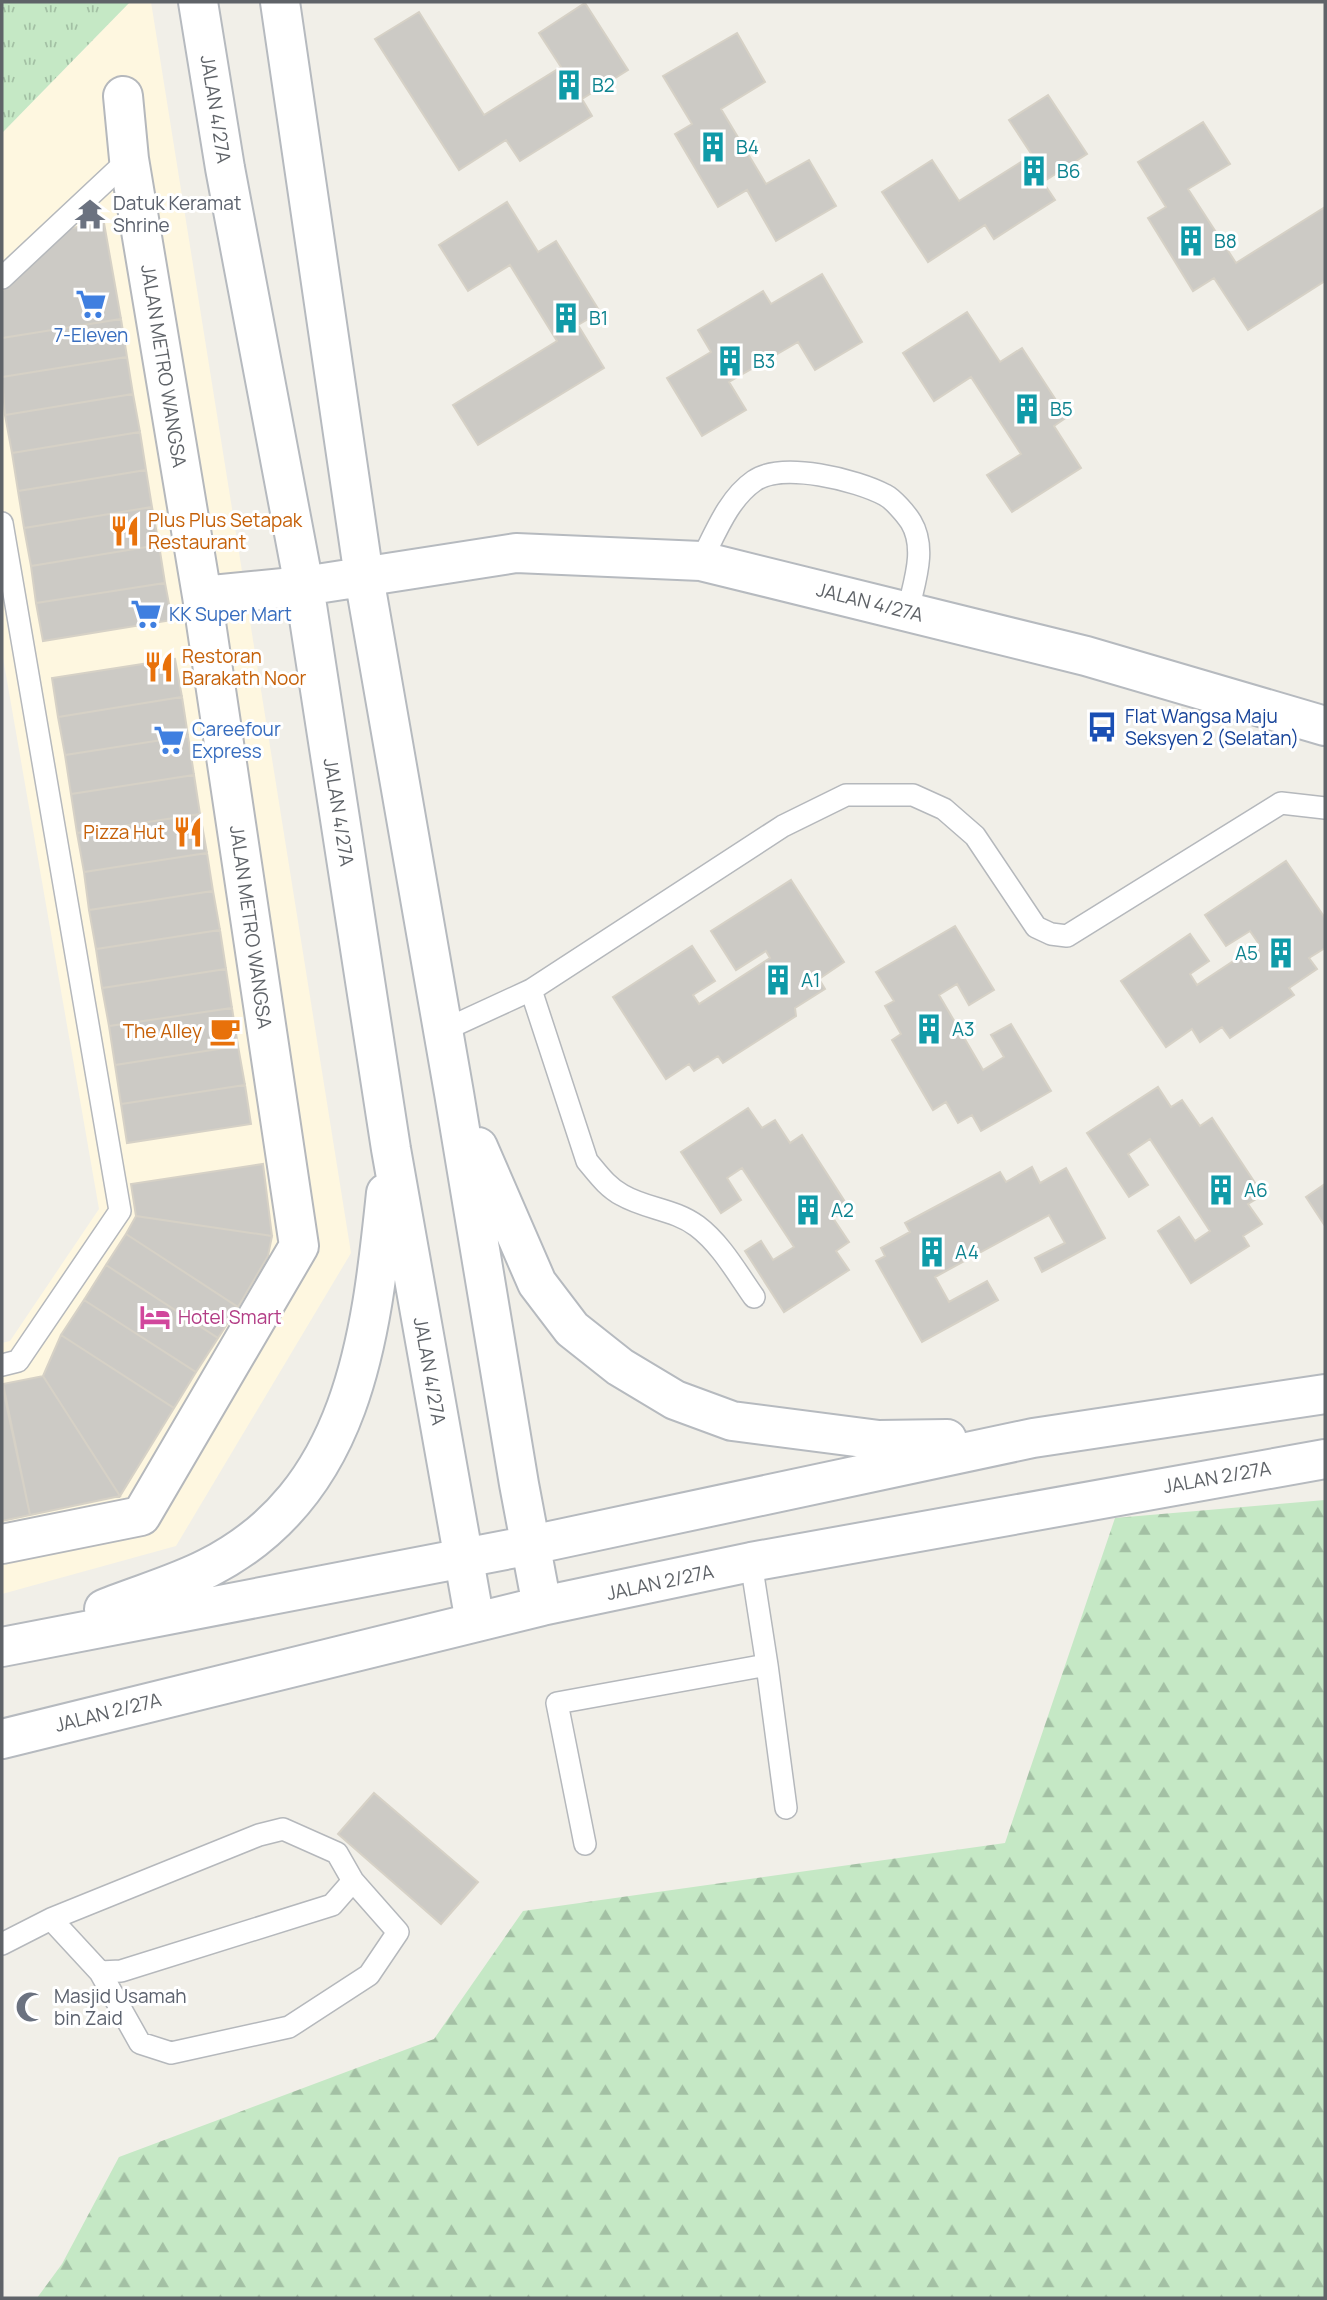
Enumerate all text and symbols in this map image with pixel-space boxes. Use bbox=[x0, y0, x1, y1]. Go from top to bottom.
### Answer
street label: JALAN 4/27A bbox=[195, 53, 237, 165]
building icon: B2 bbox=[552, 68, 586, 102]
place label: B2 bbox=[592, 72, 614, 98]
building icon: B4 bbox=[696, 130, 730, 164]
place label: B4 bbox=[736, 134, 759, 160]
building icon: B6 bbox=[1017, 154, 1051, 188]
place label: B6 bbox=[1057, 158, 1080, 184]
place label: Datuk Keramat Shrine bbox=[113, 190, 241, 238]
temple icon: Datuk Keramat Shrine bbox=[73, 197, 107, 231]
building icon: B8 bbox=[1174, 224, 1208, 258]
place label: B8 bbox=[1214, 228, 1237, 254]
street label: JALAN METRO WANGSA bbox=[135, 263, 193, 469]
supermarket icon: 7-Eleven bbox=[74, 287, 108, 321]
building icon: B1 bbox=[549, 301, 583, 335]
place label: B1 bbox=[589, 305, 608, 331]
place label: 7-Eleven bbox=[54, 322, 128, 348]
building icon: B3 bbox=[713, 344, 747, 378]
place label: B3 bbox=[753, 348, 775, 374]
building icon: B5 bbox=[1010, 392, 1044, 426]
place label: B5 bbox=[1050, 396, 1073, 422]
place label: Plus Plus Setapak Restaurant bbox=[148, 507, 303, 555]
restaurant icon: Plus Plus Setapak Restaurant bbox=[108, 514, 142, 548]
street label: JALAN 4/27A bbox=[814, 576, 926, 628]
supermarket icon: KK Super Mart bbox=[129, 597, 163, 631]
place label: KK Super Mart bbox=[169, 601, 292, 627]
place label: Restoran Barakath Noor bbox=[182, 643, 306, 691]
restaurant icon: Restoran Barakath Noor bbox=[142, 650, 176, 684]
place label: Flat Wangsa Maju Seksyen 2 (Selatan) bbox=[1125, 703, 1299, 751]
bus stop icon: Flat Wangsa Maju Seksyen 2 (Selatan) bbox=[1085, 710, 1119, 744]
place label: Careefour Express bbox=[192, 716, 281, 764]
supermarket icon: Careefour Express bbox=[152, 723, 186, 757]
street label: JALAN 4/27A bbox=[318, 756, 360, 868]
restaurant icon: Pizza Hut bbox=[171, 815, 205, 849]
place label: Pizza Hut bbox=[83, 819, 165, 845]
street label: JALAN METRO WANGSA bbox=[224, 824, 278, 1030]
building icon: A5 bbox=[1264, 936, 1298, 970]
place label: A5 bbox=[1235, 940, 1258, 966]
building icon: A1 bbox=[761, 963, 795, 997]
place label: A1 bbox=[801, 967, 820, 993]
building icon: A3 bbox=[912, 1012, 946, 1046]
cafe icon: The Alley bbox=[208, 1014, 242, 1048]
place label: A3 bbox=[952, 1016, 975, 1042]
place label: The Alley bbox=[123, 1018, 202, 1044]
building icon: A6 bbox=[1204, 1173, 1238, 1207]
place label: A6 bbox=[1244, 1177, 1268, 1203]
building icon: A2 bbox=[791, 1193, 825, 1227]
place label: A2 bbox=[831, 1197, 854, 1223]
building icon: A4 bbox=[915, 1235, 949, 1269]
place label: A4 bbox=[955, 1239, 979, 1265]
hotel icon: Hotel Smart bbox=[138, 1300, 172, 1334]
place label: Hotel Smart bbox=[178, 1304, 282, 1330]
street label: JALAN 4/27A bbox=[408, 1315, 452, 1427]
street label: JALAN 2/27A bbox=[1161, 1455, 1273, 1499]
street label: JALAN 2/27A bbox=[604, 1558, 716, 1606]
street label: JALAN 2/27A bbox=[52, 1686, 164, 1738]
place label: Masjid Usamah bin Zaid bbox=[54, 1983, 187, 2031]
mosque icon: Masjid Usamah bin Zaid bbox=[14, 1990, 48, 2024]

